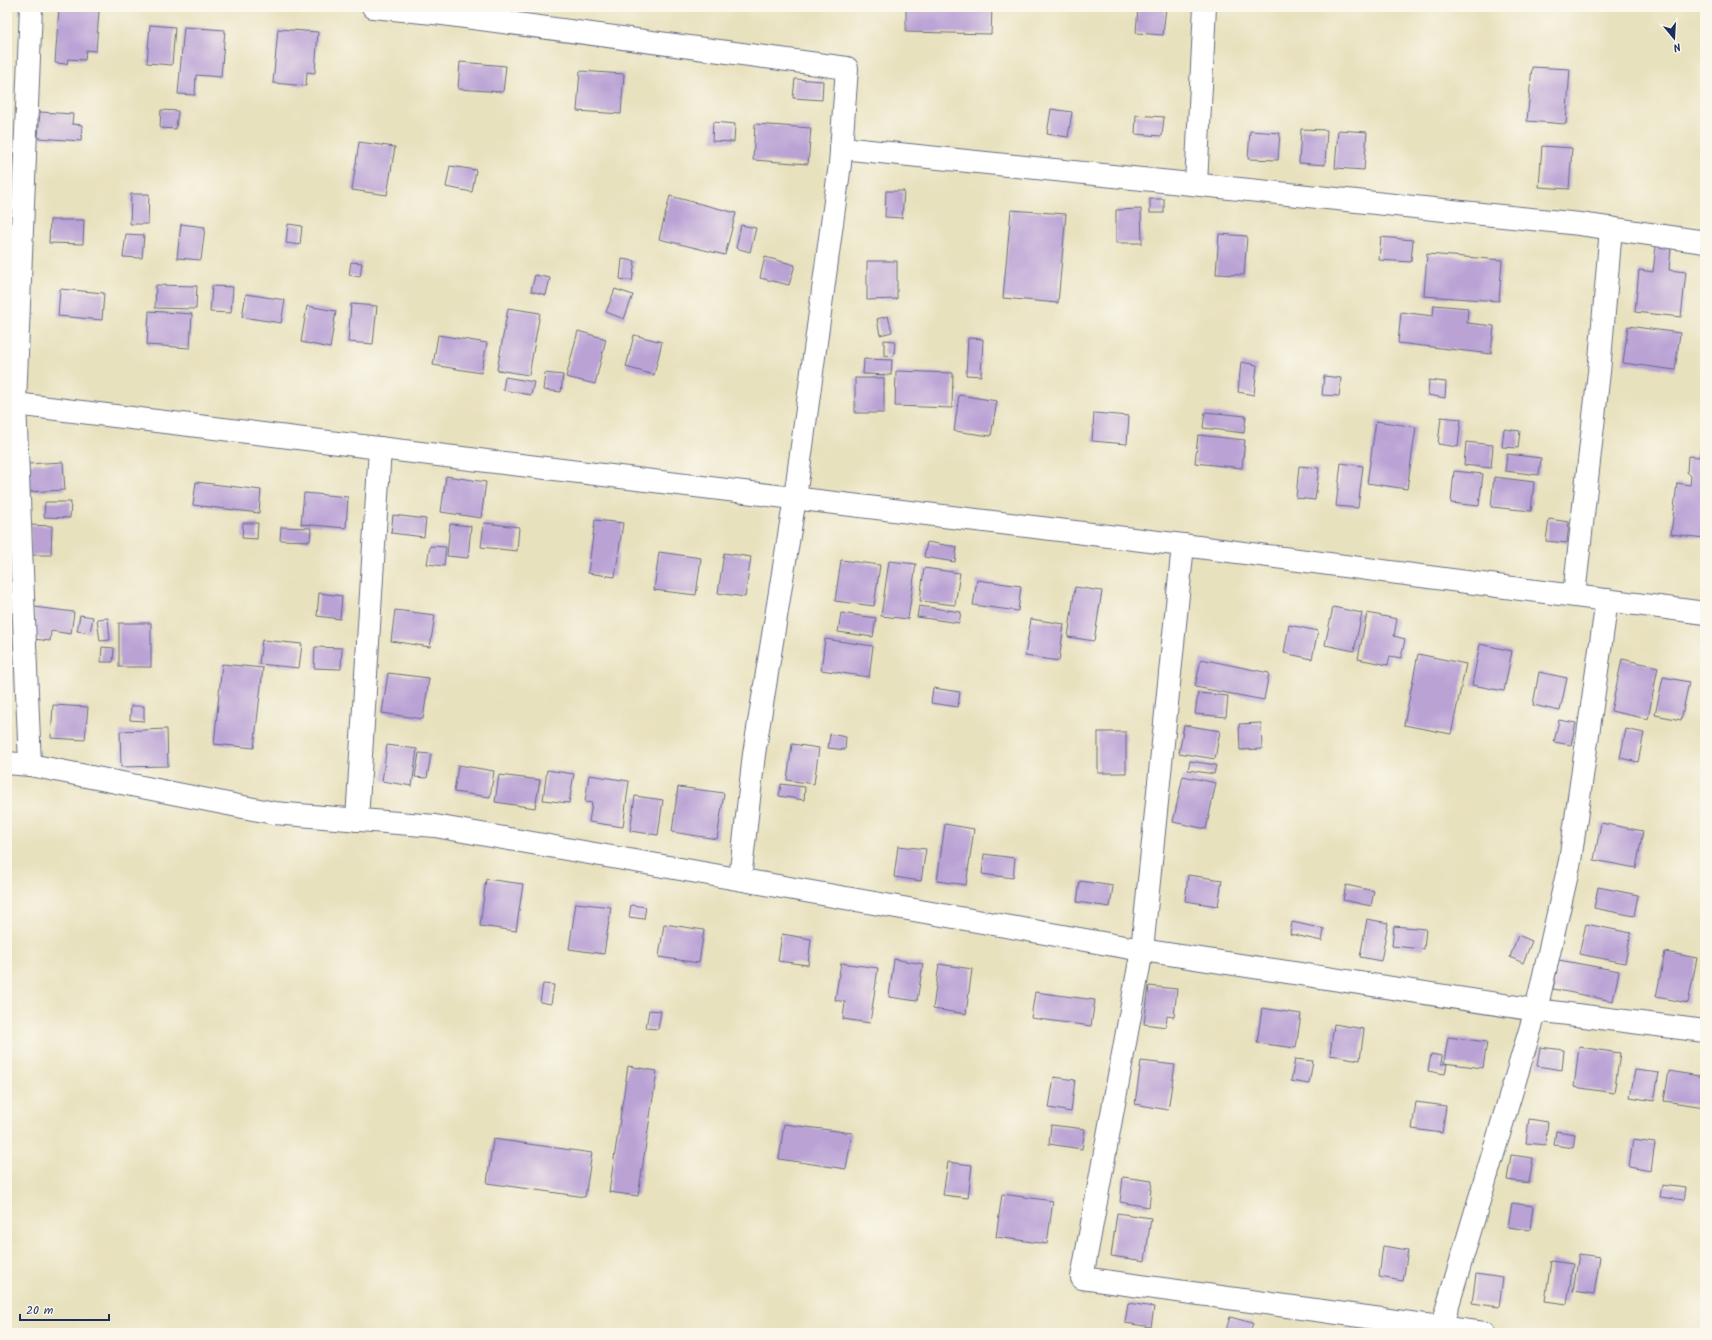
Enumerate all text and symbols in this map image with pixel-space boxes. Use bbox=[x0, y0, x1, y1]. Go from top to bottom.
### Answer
north arrow bbox=[1654, 18, 1694, 58]
text: N bbox=[1671, 37, 1683, 56]
scale bar bbox=[20, 1296, 109, 1322]
text: 20 m bbox=[26, 1301, 54, 1320]

